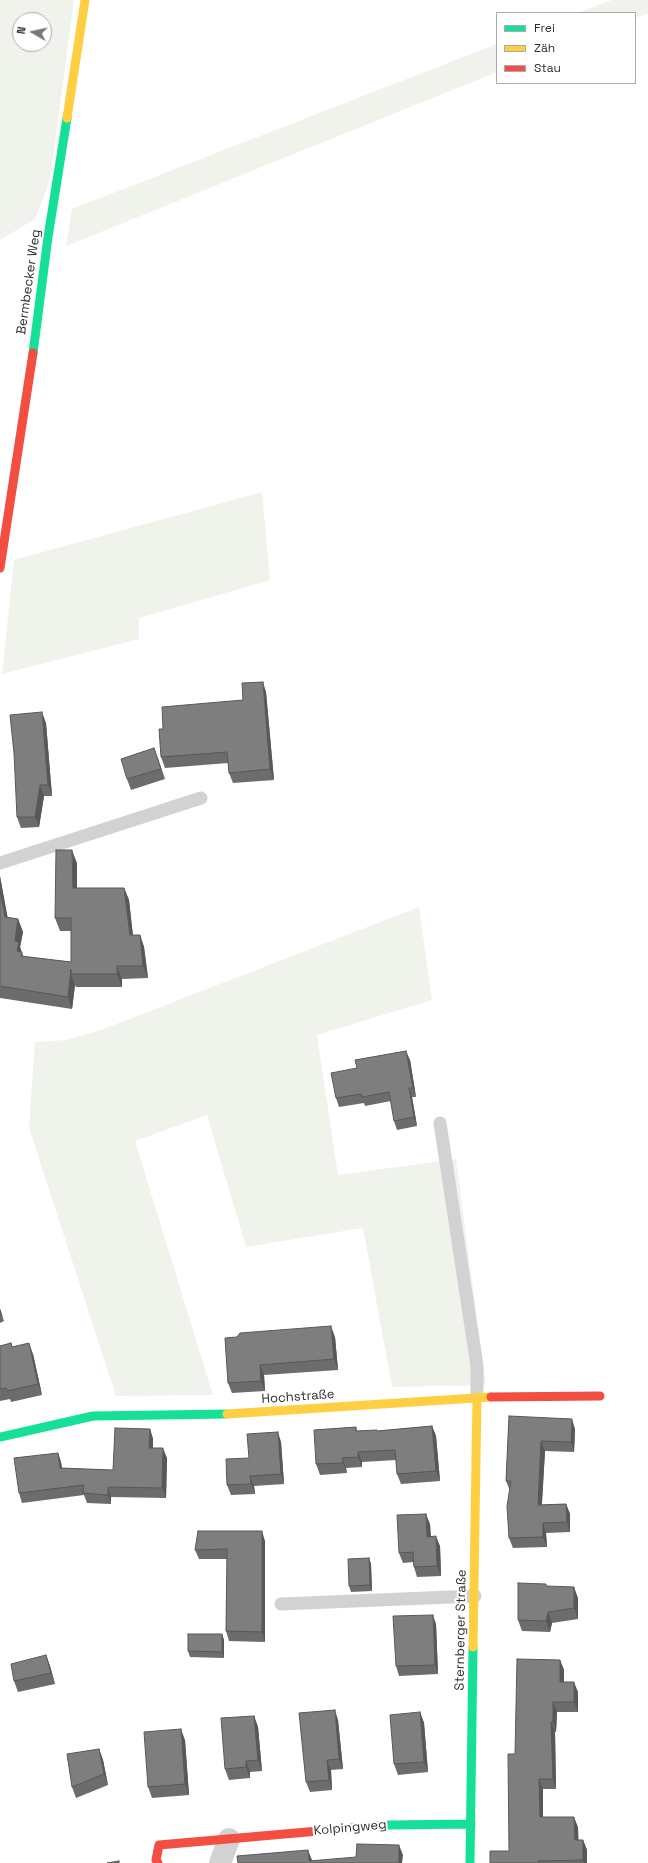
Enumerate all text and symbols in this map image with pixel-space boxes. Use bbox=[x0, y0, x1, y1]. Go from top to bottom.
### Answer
north arrow bbox=[12, 12, 52, 52]
legend bbox=[496, 12, 636, 84]
text: Frei bbox=[534, 20, 555, 36]
text: N bbox=[14, 26, 29, 35]
text: Zäh bbox=[534, 40, 555, 56]
text: Stau bbox=[534, 60, 561, 76]
street label: Bermbecker Weg bbox=[14, 228, 44, 336]
street label: Hochstraße bbox=[261, 1387, 335, 1407]
street label: Sternberger Straße bbox=[452, 1569, 470, 1691]
street label: Kolpingweg bbox=[313, 1817, 387, 1839]

